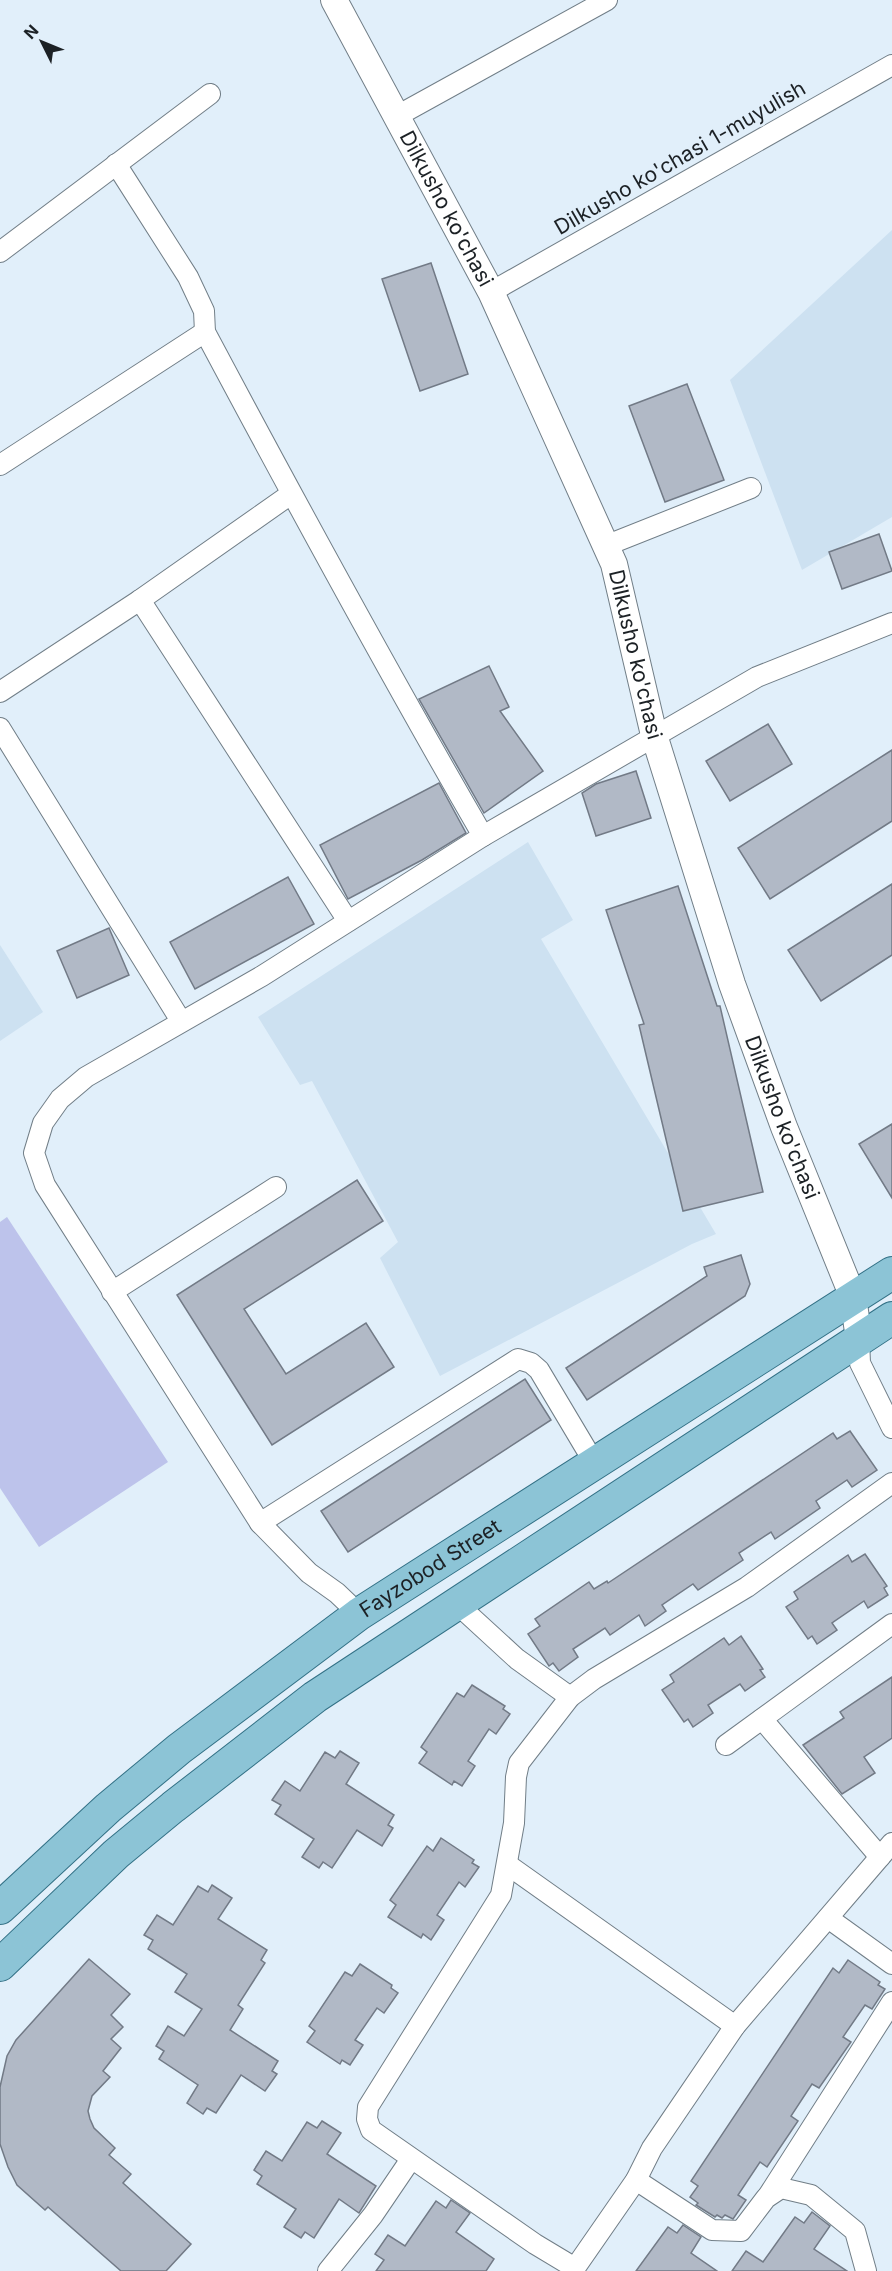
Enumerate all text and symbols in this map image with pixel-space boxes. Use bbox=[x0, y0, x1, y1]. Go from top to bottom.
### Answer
north arrow bbox=[12, 12, 72, 72]
text: N bbox=[20, 20, 43, 43]
street label: Dilkusho ko'chasi 1-muyulish bbox=[550, 75, 810, 240]
street label: Dilkusho ko'chasi bbox=[395, 126, 499, 291]
street label: Dilkusho ko'chasi bbox=[604, 567, 668, 742]
street label: Dilkusho ko'chasi bbox=[740, 1032, 825, 1203]
street label: Fayzobod Street bbox=[355, 1514, 505, 1622]

